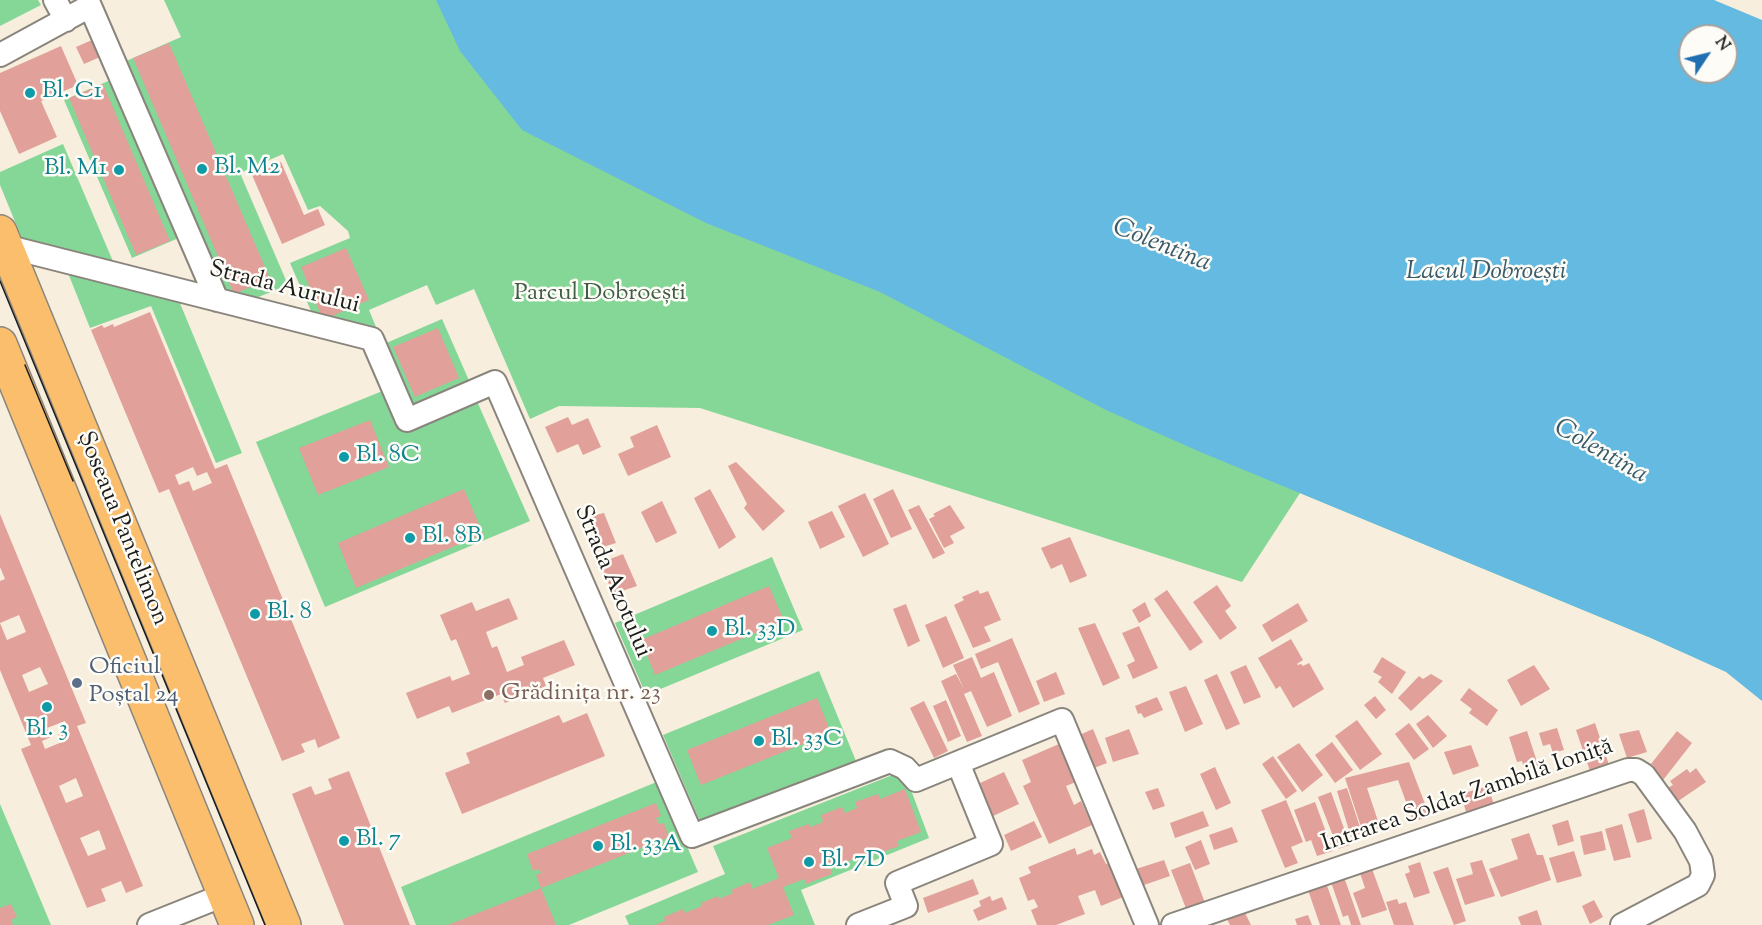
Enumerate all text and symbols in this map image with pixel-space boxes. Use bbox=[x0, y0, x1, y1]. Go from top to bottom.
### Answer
north arrow bbox=[1678, 24, 1738, 84]
text: N bbox=[1708, 33, 1735, 56]
place label: Bl. C1 bbox=[42, 79, 102, 107]
marker: Bl. C1 bbox=[23, 86, 37, 100]
place label: Bl. M2 bbox=[214, 155, 280, 183]
place label: Bl. M1 bbox=[44, 156, 107, 184]
marker: Bl. M2 bbox=[195, 162, 209, 176]
marker: Bl. M1 bbox=[112, 163, 126, 177]
water label: Colentina bbox=[1107, 213, 1215, 281]
street label: Strada Aurului bbox=[206, 256, 362, 322]
water label: Lacul Dobroești bbox=[1406, 258, 1566, 290]
park label: Parcul Dobroești bbox=[514, 281, 686, 309]
water label: Colentina bbox=[1548, 414, 1652, 492]
street label: Șoseaua Pantelimon bbox=[69, 428, 173, 630]
place label: Bl. 8C bbox=[356, 443, 420, 471]
marker: Bl. 8C bbox=[337, 450, 351, 464]
street label: Strada Azotului bbox=[566, 502, 656, 662]
place label: Bl. 8B bbox=[422, 524, 482, 552]
marker: Bl. 8B bbox=[403, 531, 417, 545]
place label: Bl. 8 bbox=[267, 600, 312, 628]
marker: Bl. 8 bbox=[248, 607, 262, 621]
place label: Bl. 33D bbox=[724, 617, 795, 645]
marker: Bl. 33D bbox=[705, 624, 719, 638]
place label: Oficiul Poștal 24 bbox=[89, 655, 178, 711]
marker: Oficiul Poștal 24 bbox=[70, 676, 84, 690]
place label: Grădinița nr. 23 bbox=[501, 681, 661, 709]
marker: Grădinița nr. 23 bbox=[482, 688, 496, 702]
marker: Bl. 3 bbox=[40, 700, 54, 714]
place label: Bl. 3 bbox=[26, 717, 68, 745]
place label: Bl. 33C bbox=[771, 727, 842, 755]
marker: Bl. 33C bbox=[752, 734, 766, 748]
street label: Intrarea Soldat Zambilă Ioniță bbox=[1319, 734, 1617, 860]
place label: Bl. 7 bbox=[356, 827, 401, 855]
place label: Bl. 33A bbox=[610, 832, 682, 860]
marker: Bl. 7 bbox=[337, 834, 351, 848]
marker: Bl. 33A bbox=[591, 839, 605, 853]
place label: Bl. 7D bbox=[821, 848, 885, 876]
marker: Bl. 7D bbox=[802, 855, 816, 869]

